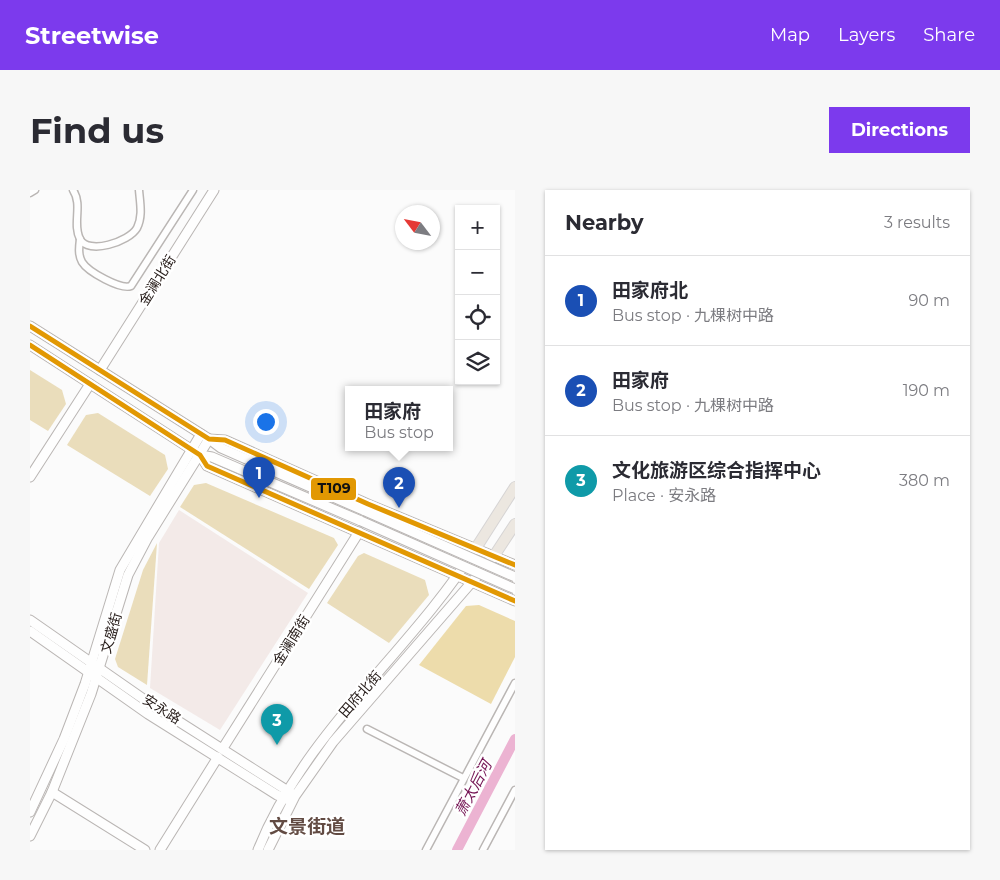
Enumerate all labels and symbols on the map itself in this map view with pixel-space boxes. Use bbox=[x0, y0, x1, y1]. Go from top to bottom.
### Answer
north arrow bbox=[395, 205, 440, 250]
street label: 金澜北街 bbox=[135, 251, 179, 309]
your location bbox=[253, 409, 279, 435]
pin: 1 bbox=[243, 457, 275, 498]
pin: 2 bbox=[383, 467, 415, 508]
line badge: T109 bbox=[310, 477, 357, 501]
text: T109 bbox=[317, 479, 351, 497]
street label: 文盛街 bbox=[97, 610, 125, 656]
street label: 金澜南街 bbox=[269, 611, 313, 669]
street label: 田府北街 bbox=[335, 667, 385, 721]
street label: 安永路 bbox=[139, 690, 185, 728]
pin: 3 bbox=[261, 704, 293, 745]
water label: 萧太后河 bbox=[451, 754, 497, 819]
district label: 文景街道 bbox=[269, 815, 345, 838]

